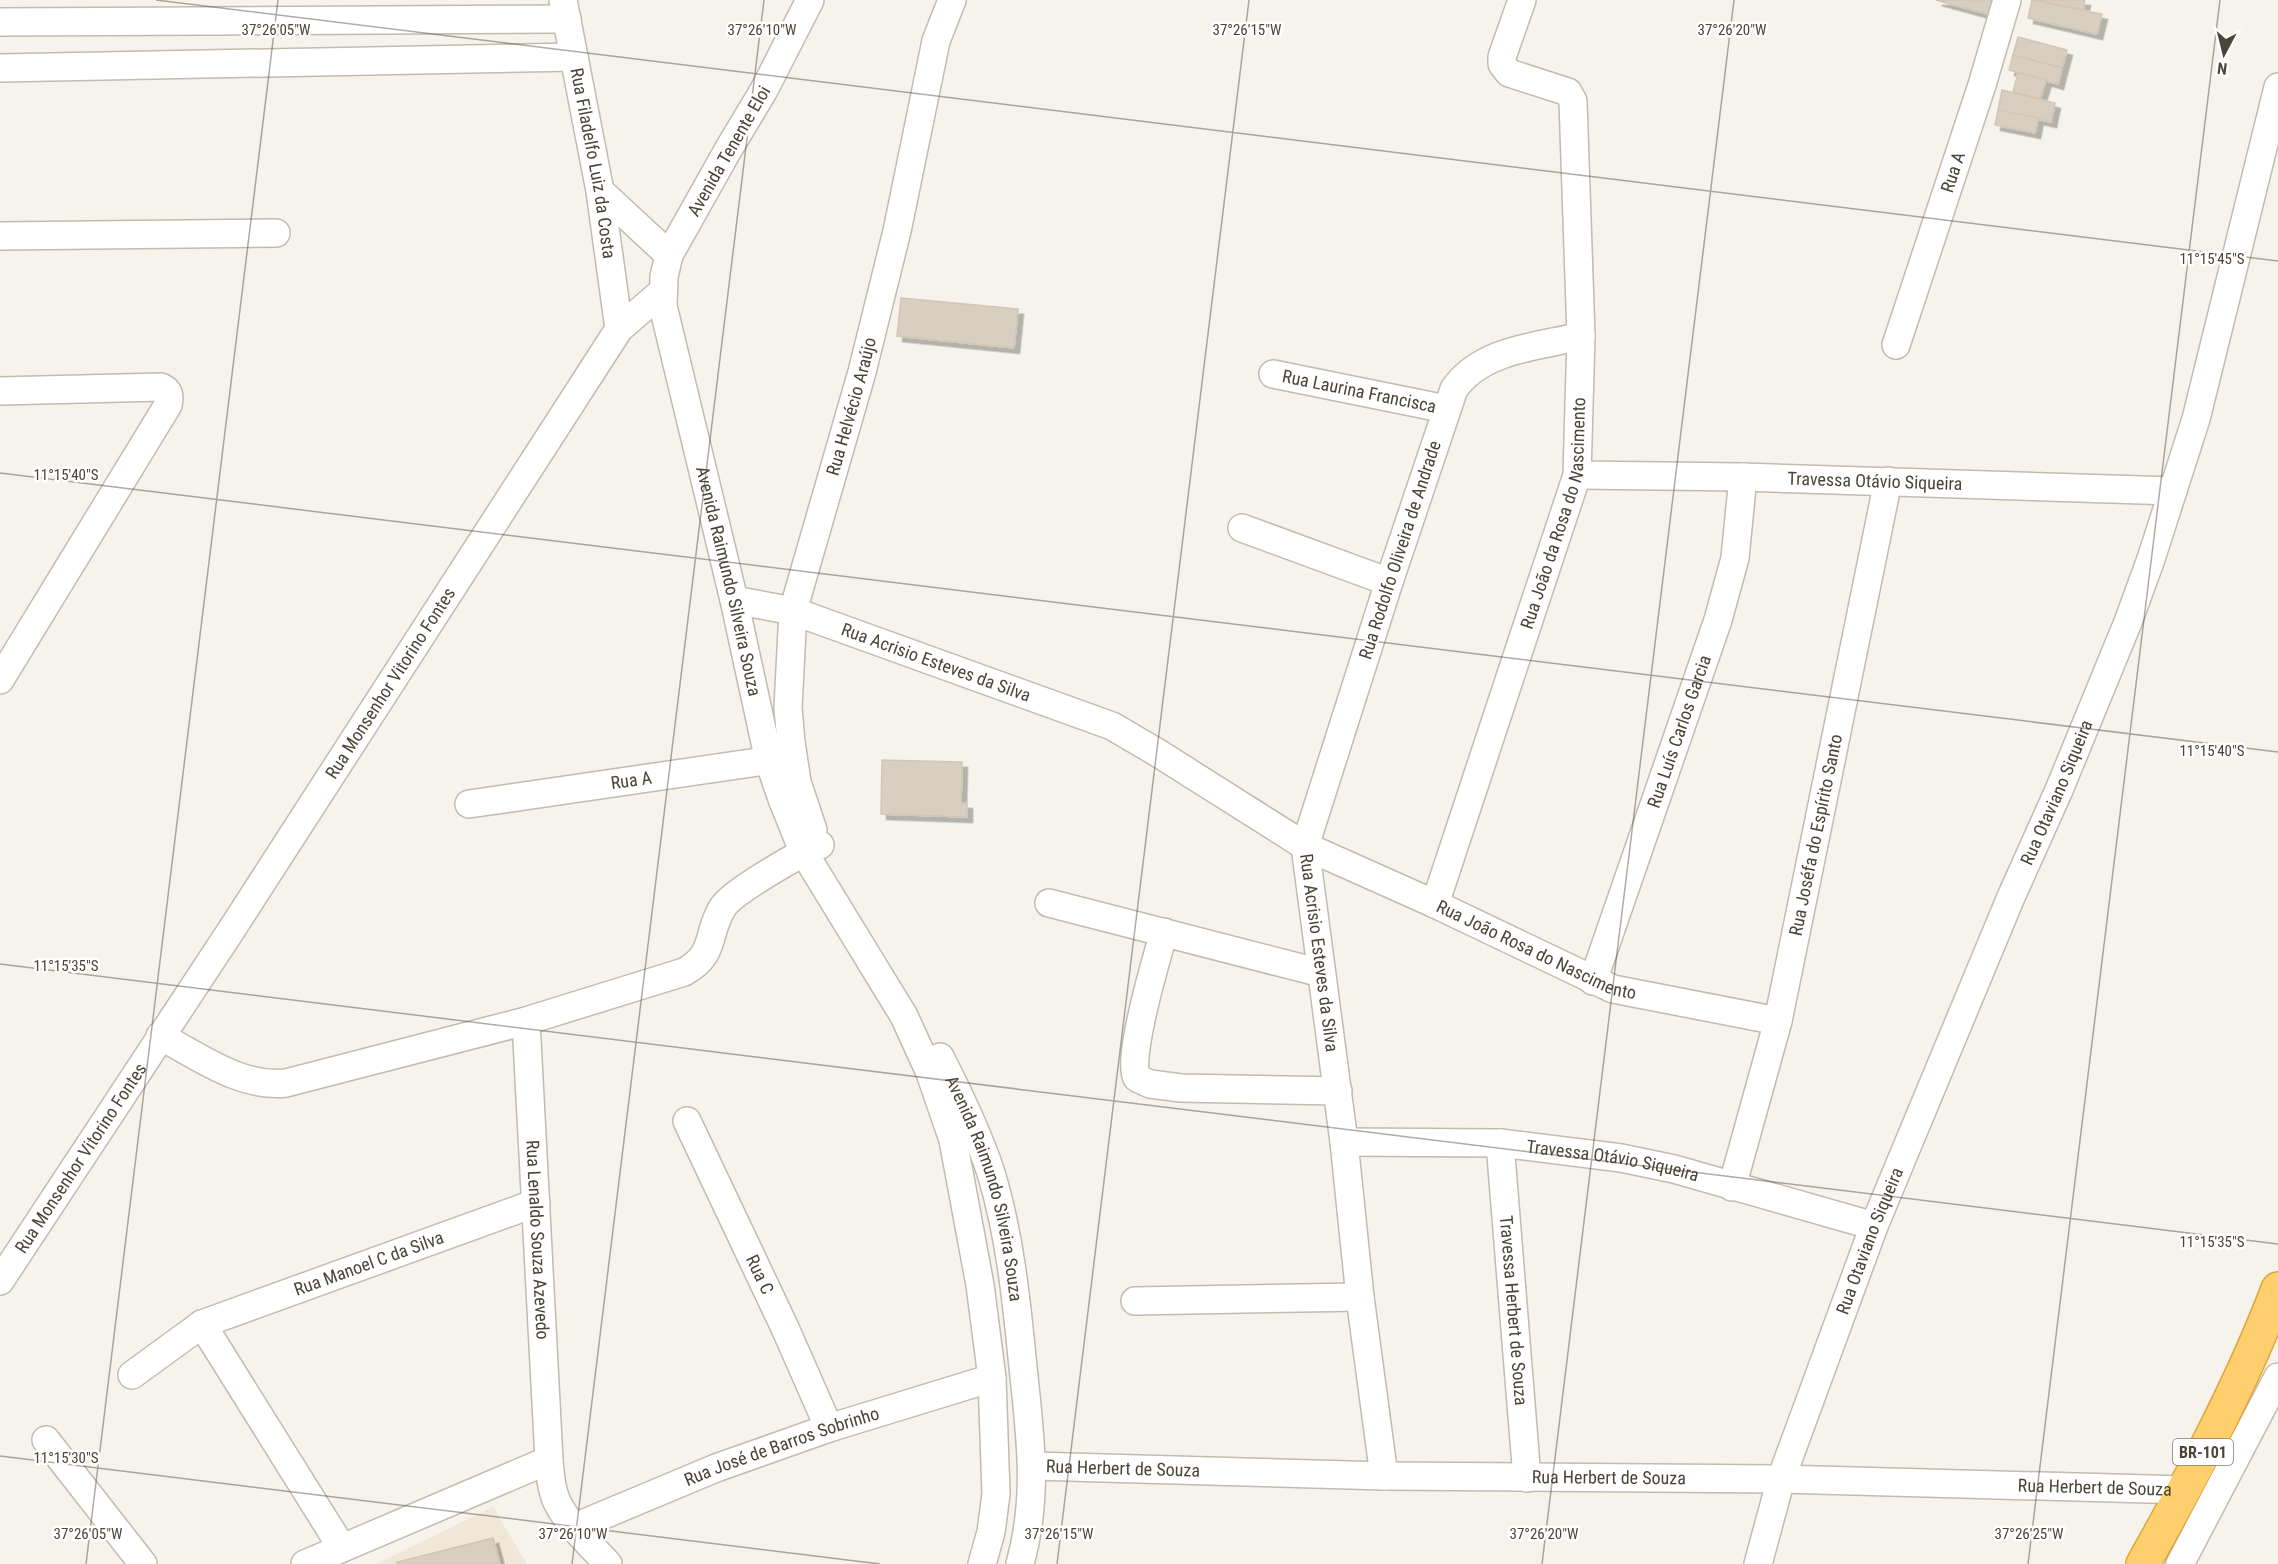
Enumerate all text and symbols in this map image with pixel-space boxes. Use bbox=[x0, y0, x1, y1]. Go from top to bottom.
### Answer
text: 37°26'05"W bbox=[242, 21, 311, 39]
text: 37°26'10"W bbox=[728, 21, 797, 39]
text: 37°26'15"W bbox=[1213, 21, 1282, 39]
text: 37°26'20"W bbox=[1698, 21, 1767, 39]
north arrow bbox=[2194, 24, 2254, 84]
text: N bbox=[2216, 58, 2228, 78]
street label: Rua Filadelfo Luiz da Costa bbox=[566, 66, 620, 260]
street label: Avenida Tenente Eloi bbox=[683, 82, 774, 220]
street label: Rua A bbox=[1936, 149, 1969, 195]
text: 11°15'45"S bbox=[2179, 250, 2245, 268]
street label: Rua Helvécio Araújo bbox=[822, 335, 880, 478]
street label: Rua Laurina Francisca bbox=[1281, 365, 1438, 417]
street label: Rua João da Rosa do Nascimento bbox=[1516, 397, 1589, 632]
street label: Rua Rodolfo Oliveira de Andrade bbox=[1354, 438, 1445, 662]
street label: Avenida Raimundo Silveira Souza bbox=[692, 464, 766, 698]
text: 11°15'40"S bbox=[33, 466, 99, 484]
street label: Travessa Otávio Siqueira bbox=[1787, 467, 1963, 494]
street label: Rua Monsenhor Vitorino Fontes bbox=[321, 583, 459, 783]
street label: Rua Acrisio Esteves da Silva bbox=[839, 618, 1034, 706]
street label: Rua Luís Carlos Garcia bbox=[1643, 652, 1715, 810]
street label: Rua Otaviano Siqueira bbox=[2016, 717, 2097, 868]
street label: Rua Joséfa do Espírito Santo bbox=[1785, 732, 1846, 938]
text: 11°15'40"S bbox=[2179, 742, 2245, 760]
street label: Rua A bbox=[609, 767, 654, 793]
street label: Rua Acrisio Esteves da Silva bbox=[1296, 852, 1343, 1053]
street label: Rua João Rosa do Nascimento bbox=[1433, 895, 1638, 1003]
text: 11°15'35"S bbox=[33, 957, 99, 975]
street label: Rua Monsenhor Vitorino Fontes bbox=[10, 1059, 151, 1257]
street label: Avenida Raimundo Silveira Souza bbox=[941, 1072, 1027, 1302]
street label: Travessa Otávio Siqueira bbox=[1525, 1135, 1701, 1186]
street label: Rua Lenaldo Souza Azevedo bbox=[522, 1139, 554, 1340]
street label: Rua Otaviano Siqueira bbox=[1831, 1164, 1907, 1317]
street label: Travessa Herbert de Souza bbox=[1496, 1215, 1532, 1406]
street label: Rua Manoel C da Silva bbox=[291, 1226, 446, 1300]
text: 11°15'35"S bbox=[2179, 1233, 2245, 1251]
street label: Rua C bbox=[742, 1251, 779, 1298]
street label: Rua José de Barros Sobrinho bbox=[681, 1402, 881, 1490]
road number: BR-101 bbox=[2173, 1439, 2233, 1465]
text: 11°15'30"S bbox=[33, 1449, 99, 1467]
street label: Rua Herbert de Souza bbox=[1046, 1455, 1200, 1481]
street label: Rua Herbert de Souza bbox=[1532, 1466, 1686, 1488]
street label: Rua Herbert de Souza bbox=[2017, 1474, 2172, 1500]
text: 37°26'05"W bbox=[54, 1525, 123, 1543]
text: 37°26'10"W bbox=[539, 1525, 608, 1543]
text: 37°26'15"W bbox=[1025, 1525, 1094, 1543]
text: 37°26'20"W bbox=[1510, 1525, 1579, 1543]
text: 37°26'25"W bbox=[1995, 1525, 2064, 1543]

